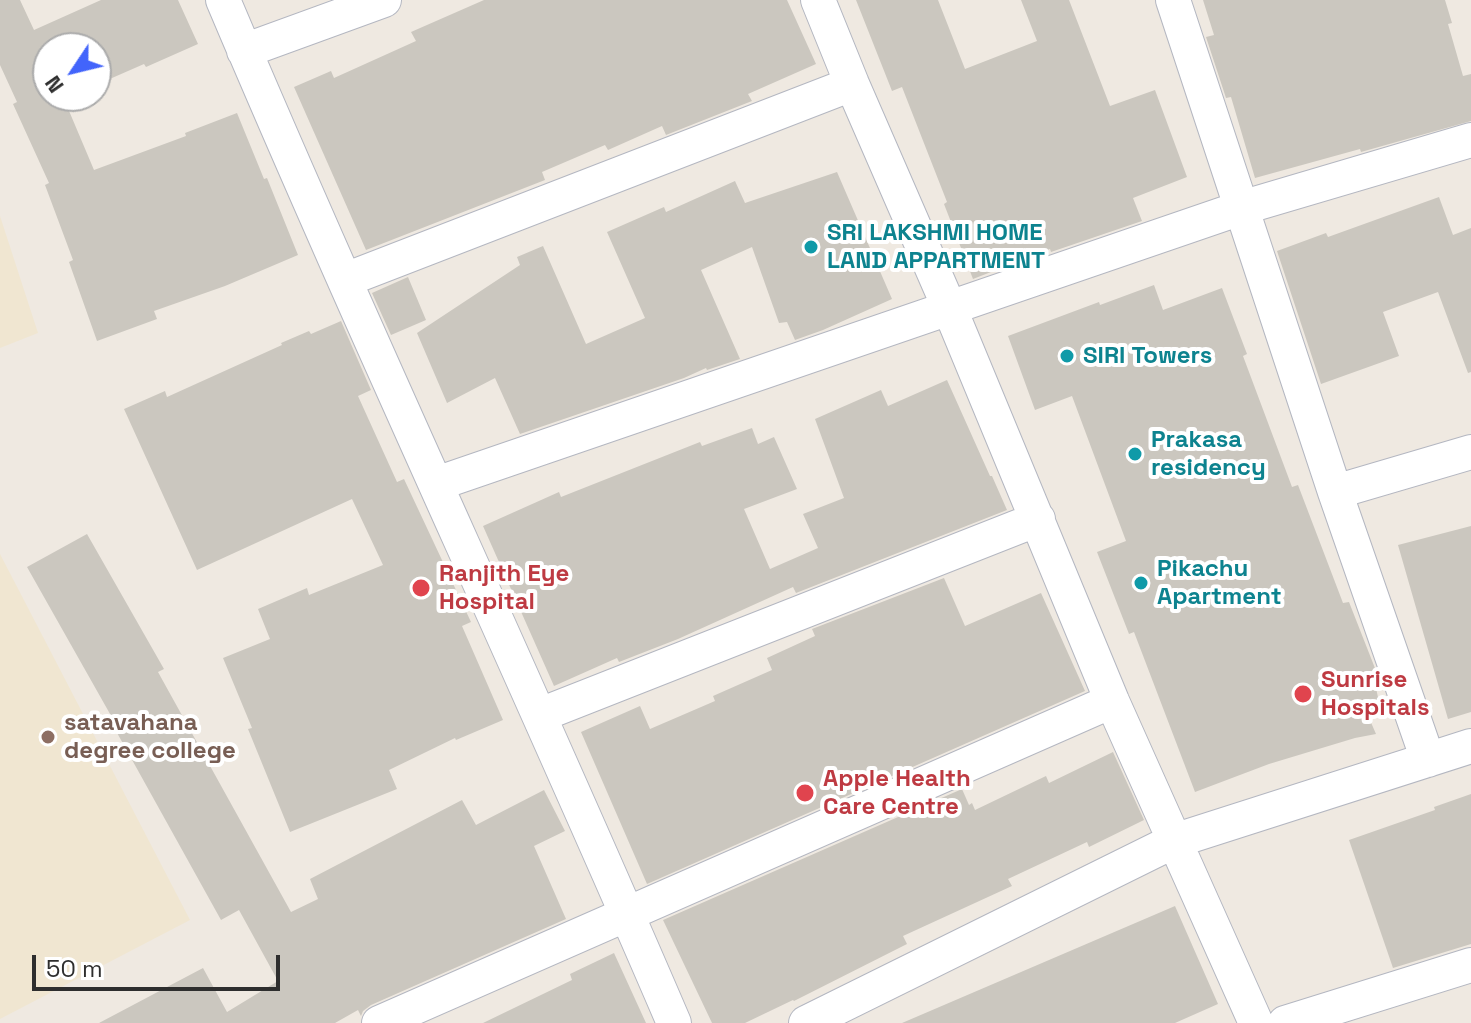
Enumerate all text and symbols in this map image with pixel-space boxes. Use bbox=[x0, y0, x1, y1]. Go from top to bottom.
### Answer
north arrow bbox=[32, 32, 112, 112]
text: N bbox=[38, 71, 70, 99]
place label: SRI LAKSHMI HOME LAND APPARTMENT bbox=[827, 219, 1045, 275]
marker: SRI LAKSHMI HOME LAND APPARTMENT bbox=[802, 238, 820, 256]
place label: SIRI Towers bbox=[1083, 342, 1212, 370]
marker: SIRI Towers bbox=[1058, 347, 1076, 365]
place label: Prakasa residency bbox=[1151, 426, 1266, 482]
marker: Prakasa residency bbox=[1126, 445, 1144, 463]
place label: Pikachu Apartment bbox=[1157, 555, 1282, 611]
place label: Ranjith Eye Hospital bbox=[439, 560, 569, 616]
marker: Pikachu Apartment bbox=[1132, 574, 1150, 592]
marker: Ranjith Eye Hospital bbox=[410, 577, 432, 599]
place label: Sunrise Hospitals bbox=[1321, 666, 1429, 722]
marker: Sunrise Hospitals bbox=[1292, 683, 1314, 705]
place label: satavahana degree college bbox=[64, 709, 236, 765]
marker: satavahana degree college bbox=[39, 728, 57, 746]
place label: Apple Health Care Centre bbox=[823, 765, 971, 821]
marker: Apple Health Care Centre bbox=[794, 782, 816, 804]
scale bar bbox=[36, 939, 284, 989]
text: 50 m bbox=[46, 953, 103, 984]

